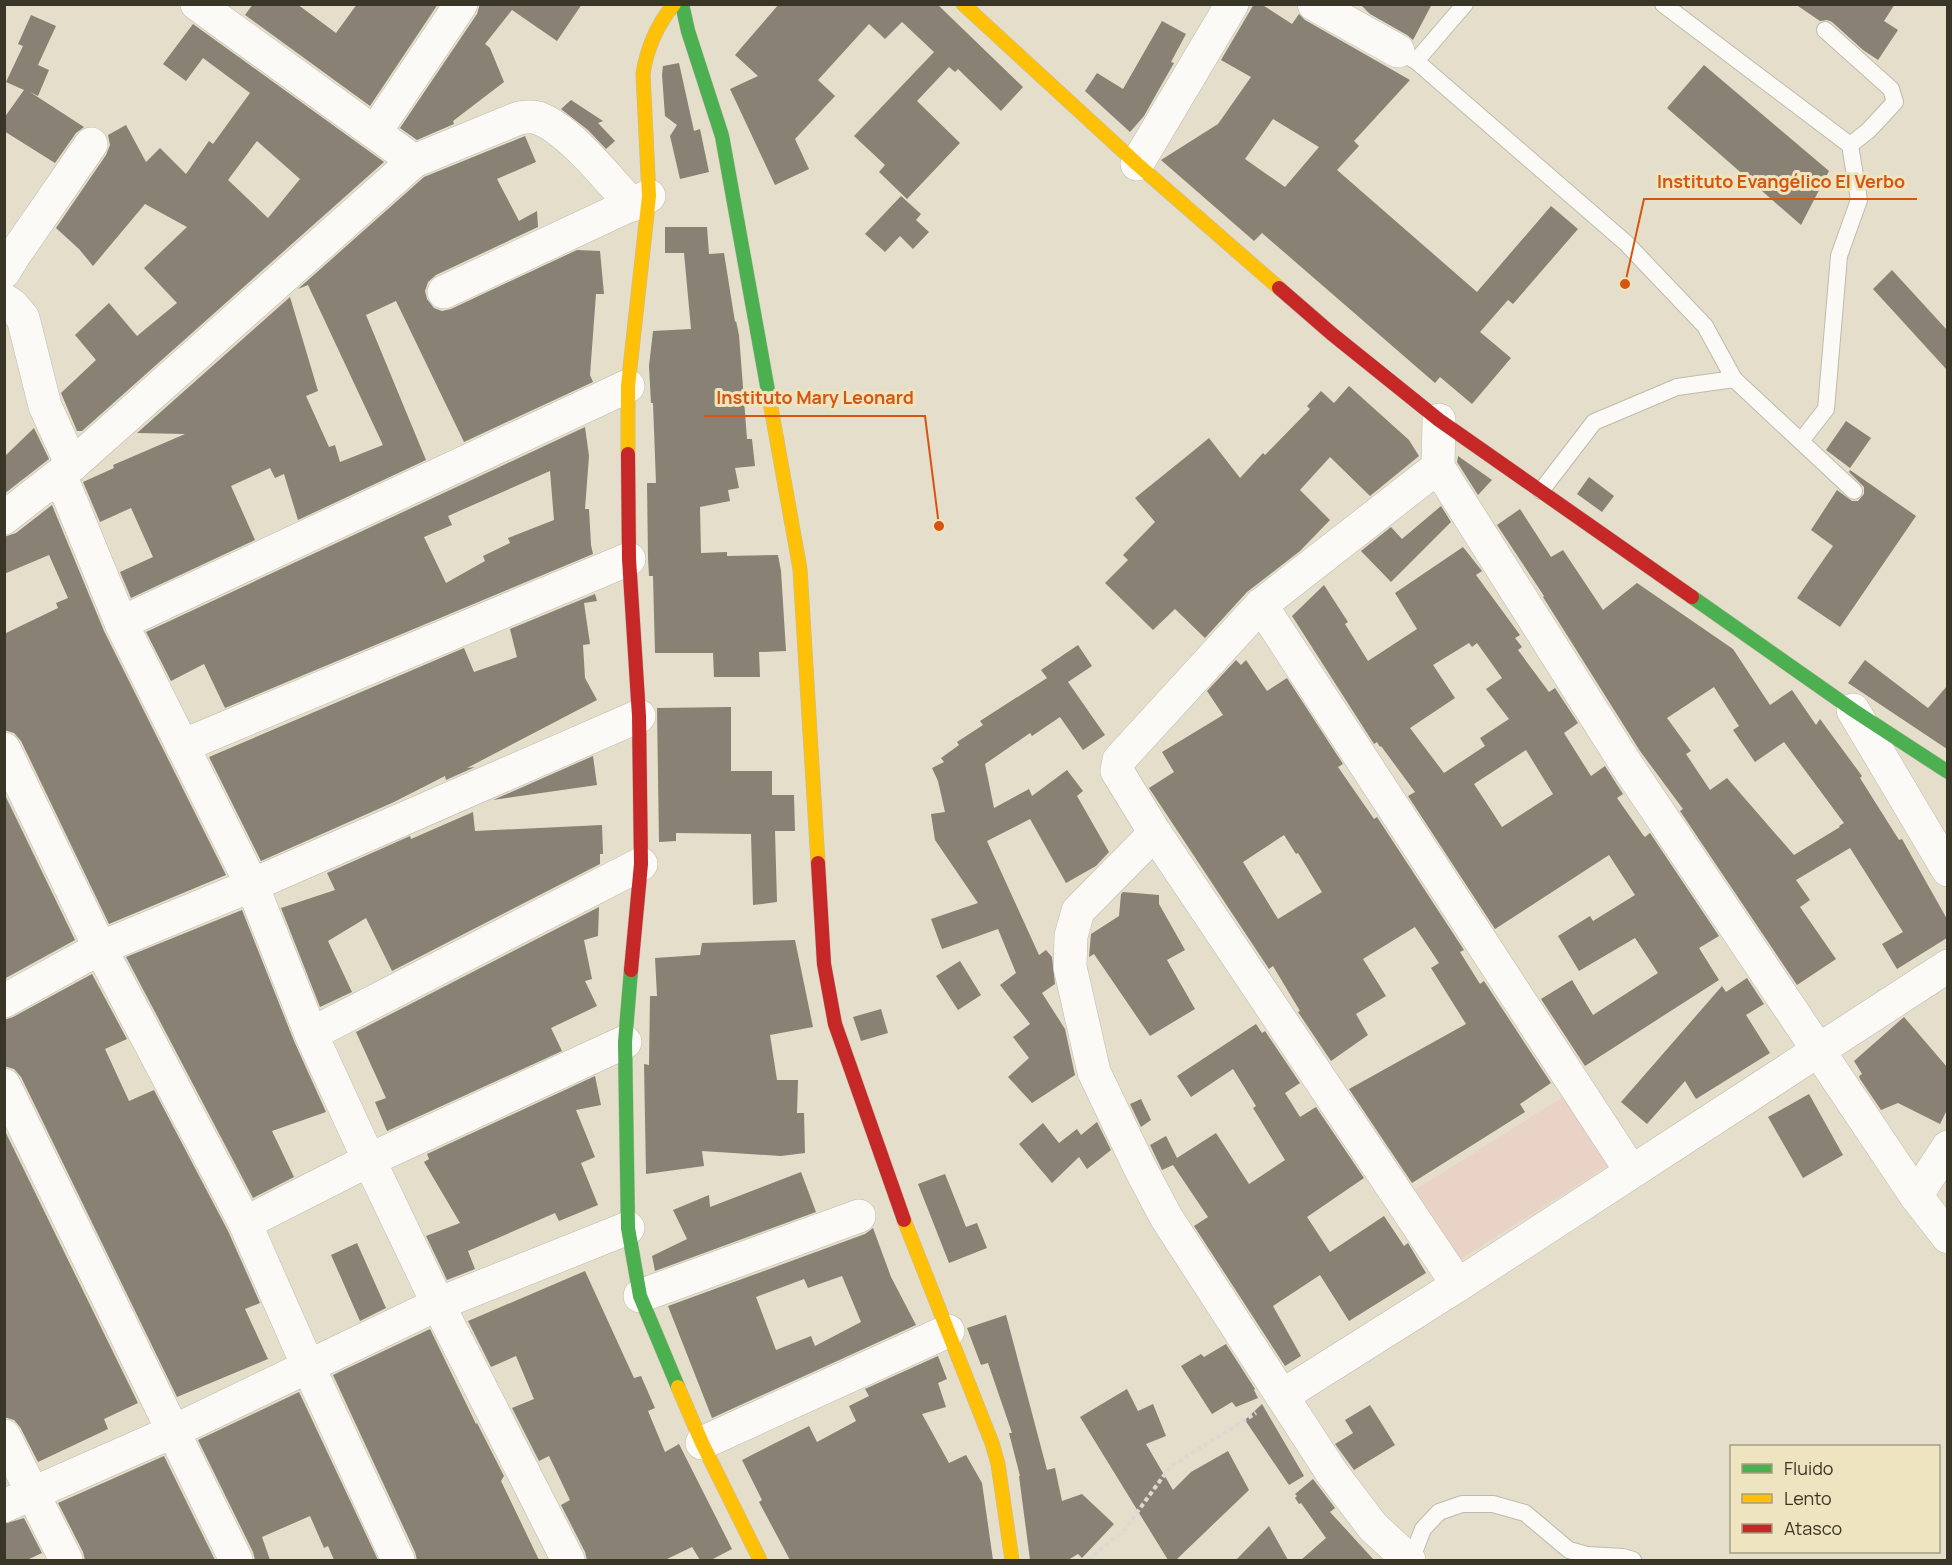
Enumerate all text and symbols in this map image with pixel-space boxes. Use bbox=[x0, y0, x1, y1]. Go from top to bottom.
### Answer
callout: Instituto Evangélico El Verbo bbox=[1644, 163, 1917, 199]
text: Instituto Evangélico El Verbo bbox=[1657, 169, 1905, 193]
callout: Instituto Mary Leonard bbox=[704, 380, 925, 416]
text: Instituto Mary Leonard bbox=[716, 385, 914, 409]
legend bbox=[1730, 1445, 1940, 1553]
text: Fluido bbox=[1784, 1456, 1833, 1480]
text: Lento bbox=[1784, 1486, 1832, 1510]
text: Atasco bbox=[1784, 1516, 1842, 1540]

